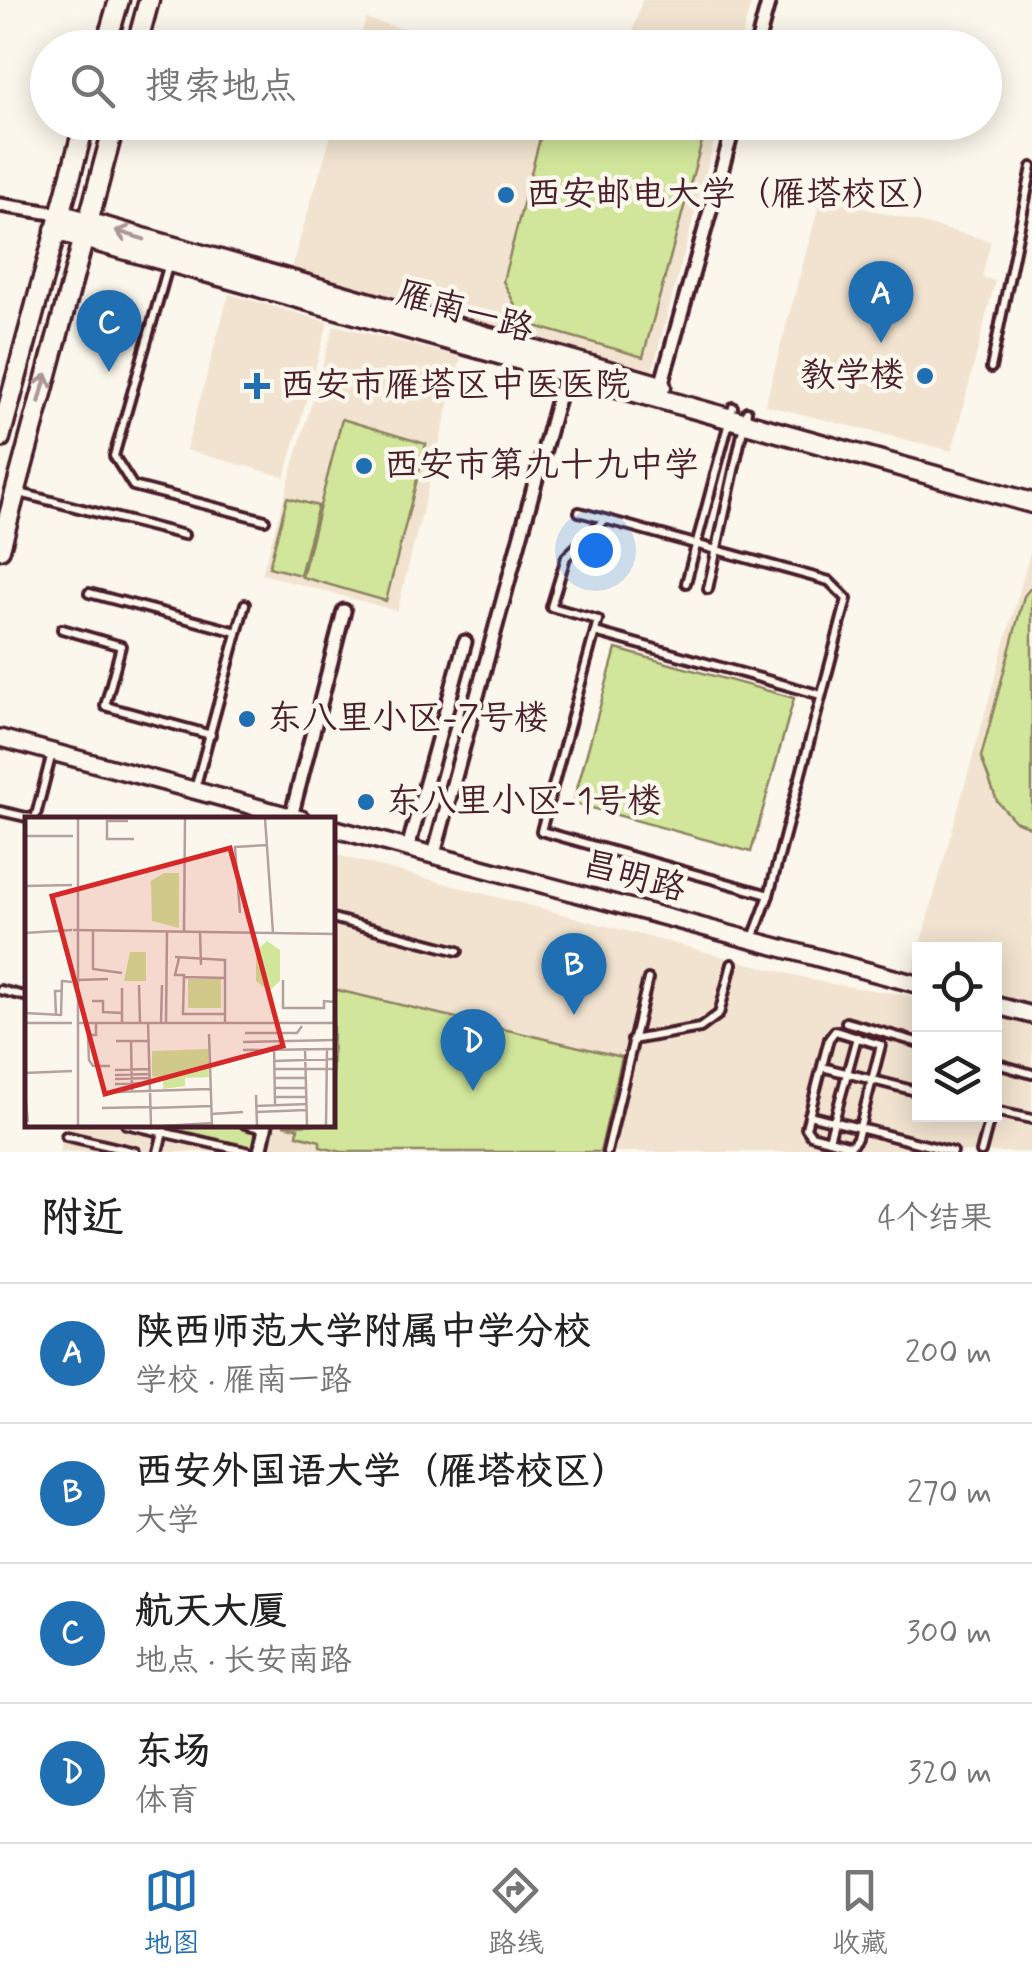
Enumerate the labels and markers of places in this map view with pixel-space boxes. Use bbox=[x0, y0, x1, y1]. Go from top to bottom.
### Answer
place label: 西安邮电大学（雁塔校区） bbox=[526, 172, 946, 218]
marker: 西安邮电大学（雁塔校区） bbox=[495, 184, 517, 206]
pin: A bbox=[848, 260, 914, 343]
pin: C bbox=[76, 290, 142, 372]
place label: 教学楼 bbox=[800, 353, 905, 399]
place label: 西安市雁塔区中医医院 bbox=[280, 363, 630, 409]
marker: 教学楼 bbox=[914, 365, 936, 387]
marker: 西安市雁塔区中医医院 bbox=[244, 373, 270, 399]
place label: 西安市第九十九中学 bbox=[384, 443, 699, 489]
marker: 西安市第九十九中学 bbox=[353, 455, 375, 477]
place label: 东八里小区-7号楼 bbox=[267, 696, 549, 742]
marker: 东八里小区-7号楼 bbox=[236, 708, 258, 730]
place label: 东八里小区-1号楼 bbox=[386, 779, 662, 825]
marker: 东八里小区-1号楼 bbox=[355, 791, 377, 813]
pin: B bbox=[542, 932, 606, 1015]
pin: D bbox=[440, 1008, 506, 1091]

